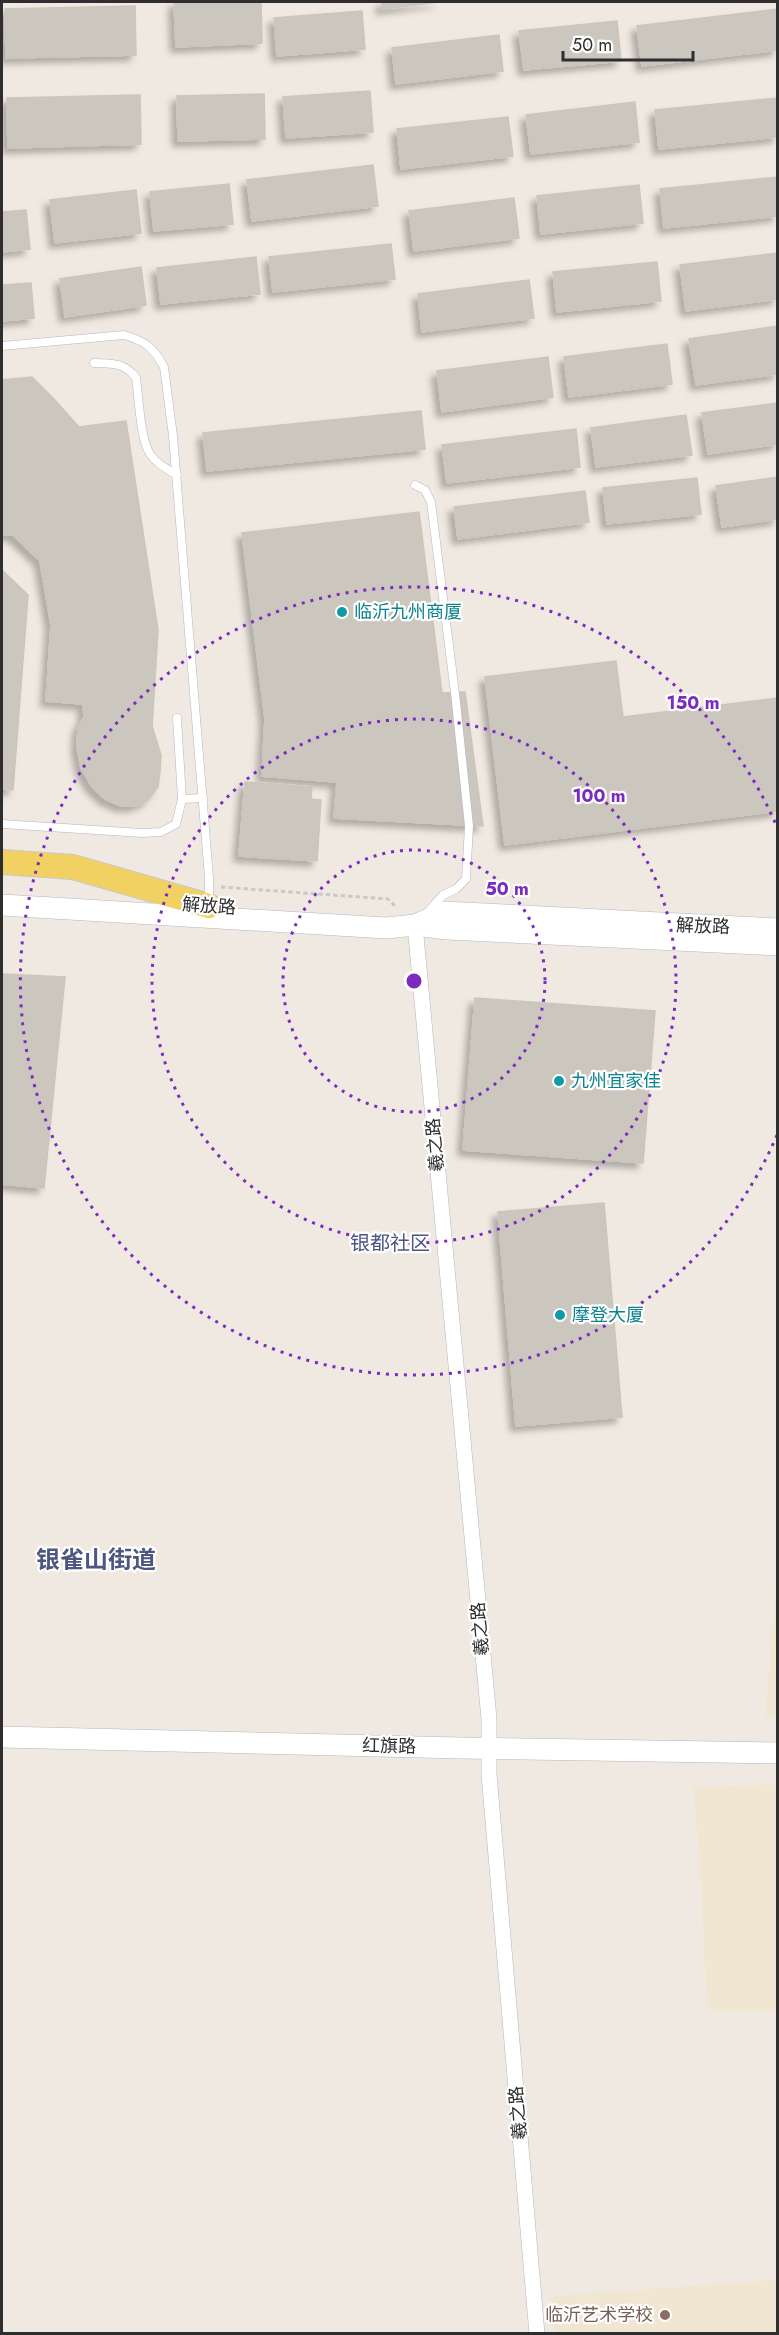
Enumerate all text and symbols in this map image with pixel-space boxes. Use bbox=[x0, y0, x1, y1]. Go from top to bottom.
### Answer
scale bar bbox=[563, 24, 694, 62]
text: 50 m bbox=[572, 32, 612, 58]
place label: 临沂九州商厦 bbox=[354, 599, 462, 625]
marker: 临沂九州商厦 bbox=[335, 605, 349, 619]
text: 150 m bbox=[667, 690, 719, 716]
text: 100 m bbox=[572, 783, 626, 809]
text: 50 m bbox=[485, 876, 529, 902]
street label: 解放路 bbox=[181, 891, 237, 921]
street label: 解放路 bbox=[676, 912, 730, 940]
centre of rings bbox=[404, 971, 424, 991]
place label: 九州宜家佳 bbox=[571, 1068, 661, 1094]
marker: 九州宜家佳 bbox=[552, 1074, 566, 1088]
street label: 羲之路 bbox=[420, 1117, 450, 1173]
district label: 银都社区 bbox=[350, 1229, 430, 1258]
place label: 摩登大厦 bbox=[572, 1302, 644, 1328]
marker: 摩登大厦 bbox=[553, 1308, 567, 1322]
district label: 银雀山街道 bbox=[36, 1542, 156, 1577]
street label: 羲之路 bbox=[465, 1601, 495, 1657]
street label: 红旗路 bbox=[362, 1733, 416, 1759]
street label: 羲之路 bbox=[503, 2085, 533, 2141]
place label: 临沂艺术学校 bbox=[545, 2302, 653, 2328]
marker: 临沂艺术学校 bbox=[658, 2308, 672, 2322]

